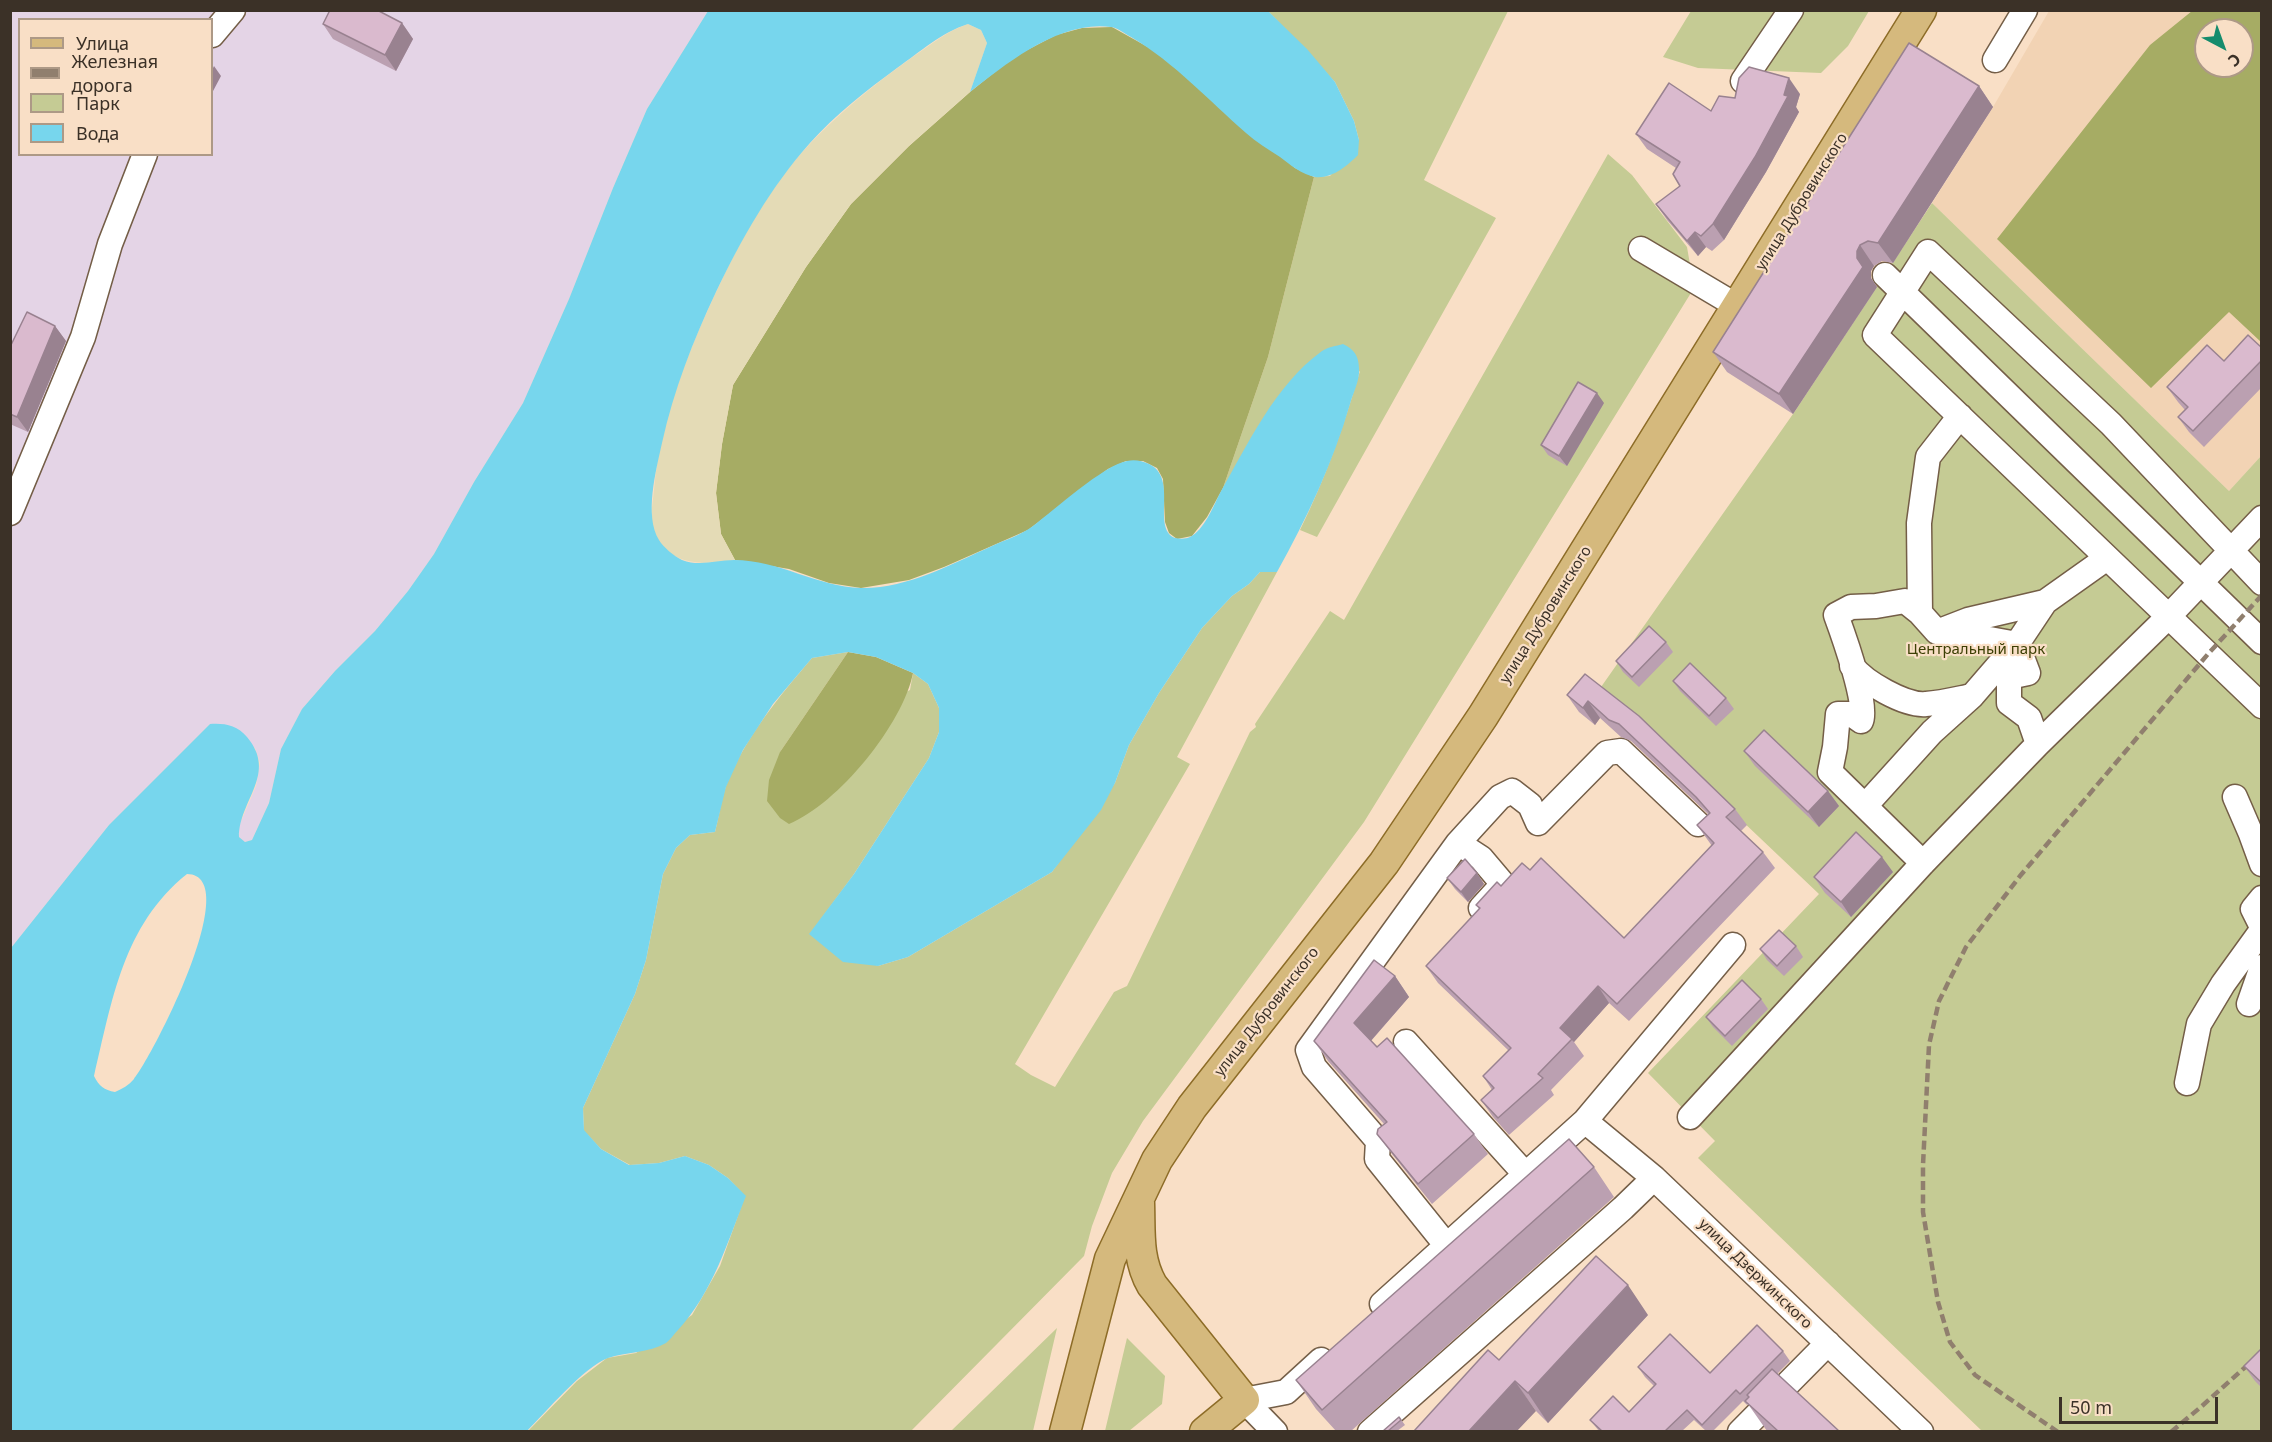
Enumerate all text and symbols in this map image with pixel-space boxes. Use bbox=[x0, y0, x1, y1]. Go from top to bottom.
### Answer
legend bbox=[18, 18, 213, 156]
north arrow bbox=[2194, 18, 2254, 78]
text: Улица bbox=[76, 31, 129, 55]
text: С bbox=[2223, 48, 2246, 72]
text: Железная дорога bbox=[72, 49, 158, 97]
text: Парк bbox=[76, 91, 120, 115]
text: Вода bbox=[76, 121, 119, 145]
street label: улица Дубровинского bbox=[1752, 130, 1852, 274]
street label: улица Дубровинского bbox=[1496, 543, 1596, 687]
park label: Центральный парк bbox=[1907, 641, 2045, 659]
street label: улица Дубровинского bbox=[1211, 944, 1323, 1080]
street label: улица Дзержинского bbox=[1694, 1215, 1816, 1333]
scale bar bbox=[2062, 1385, 2221, 1423]
text: 50 m bbox=[2070, 1395, 2112, 1419]

